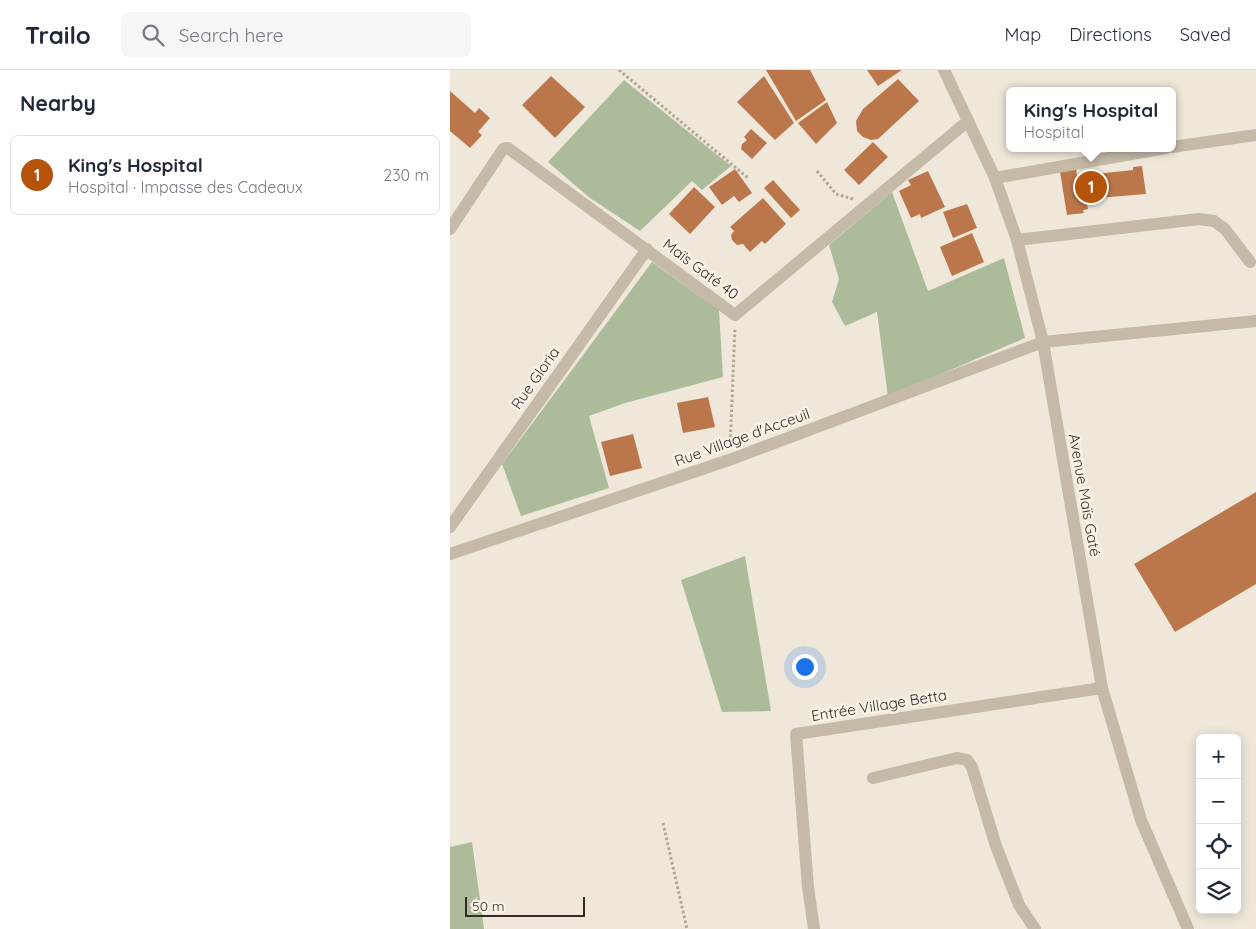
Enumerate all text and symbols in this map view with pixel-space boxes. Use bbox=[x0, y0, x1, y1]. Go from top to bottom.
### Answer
search box bbox=[121, 12, 471, 57]
text: Trailo bbox=[25, 20, 91, 50]
icon: search bbox=[139, 21, 167, 49]
text: Search here bbox=[179, 23, 284, 47]
text: Map bbox=[1004, 23, 1041, 46]
text: Directions bbox=[1069, 23, 1152, 46]
text: Saved bbox=[1180, 23, 1231, 46]
popup bbox=[1006, 87, 1176, 152]
text: Nearby bbox=[20, 90, 96, 116]
text: King's Hospital bbox=[1024, 98, 1158, 122]
text: Hospital bbox=[1024, 122, 1084, 142]
text: King's Hospital bbox=[68, 153, 203, 177]
text: 1 bbox=[34, 165, 40, 185]
text: 230 m bbox=[383, 165, 429, 185]
pin: 1 bbox=[1075, 168, 1107, 206]
text: Hospital · Impasse des Cadeaux bbox=[68, 177, 303, 197]
street label: Maïs Gaté 40 bbox=[659, 234, 743, 304]
street label: Rue Gloria bbox=[507, 343, 563, 413]
street label: Rue Village d'Acceuil bbox=[672, 404, 812, 470]
street label: Avenue Maïs Gaté bbox=[1065, 432, 1105, 558]
your location bbox=[792, 654, 818, 680]
street label: Entrée Village Betta bbox=[810, 685, 948, 725]
map controls bbox=[1196, 734, 1241, 914]
button: + bbox=[1196, 734, 1241, 779]
button: − bbox=[1196, 779, 1241, 824]
button: locate bbox=[1196, 824, 1241, 869]
button: layers bbox=[1196, 869, 1241, 914]
scale bar bbox=[465, 894, 585, 917]
text: 50 m bbox=[472, 897, 505, 915]

